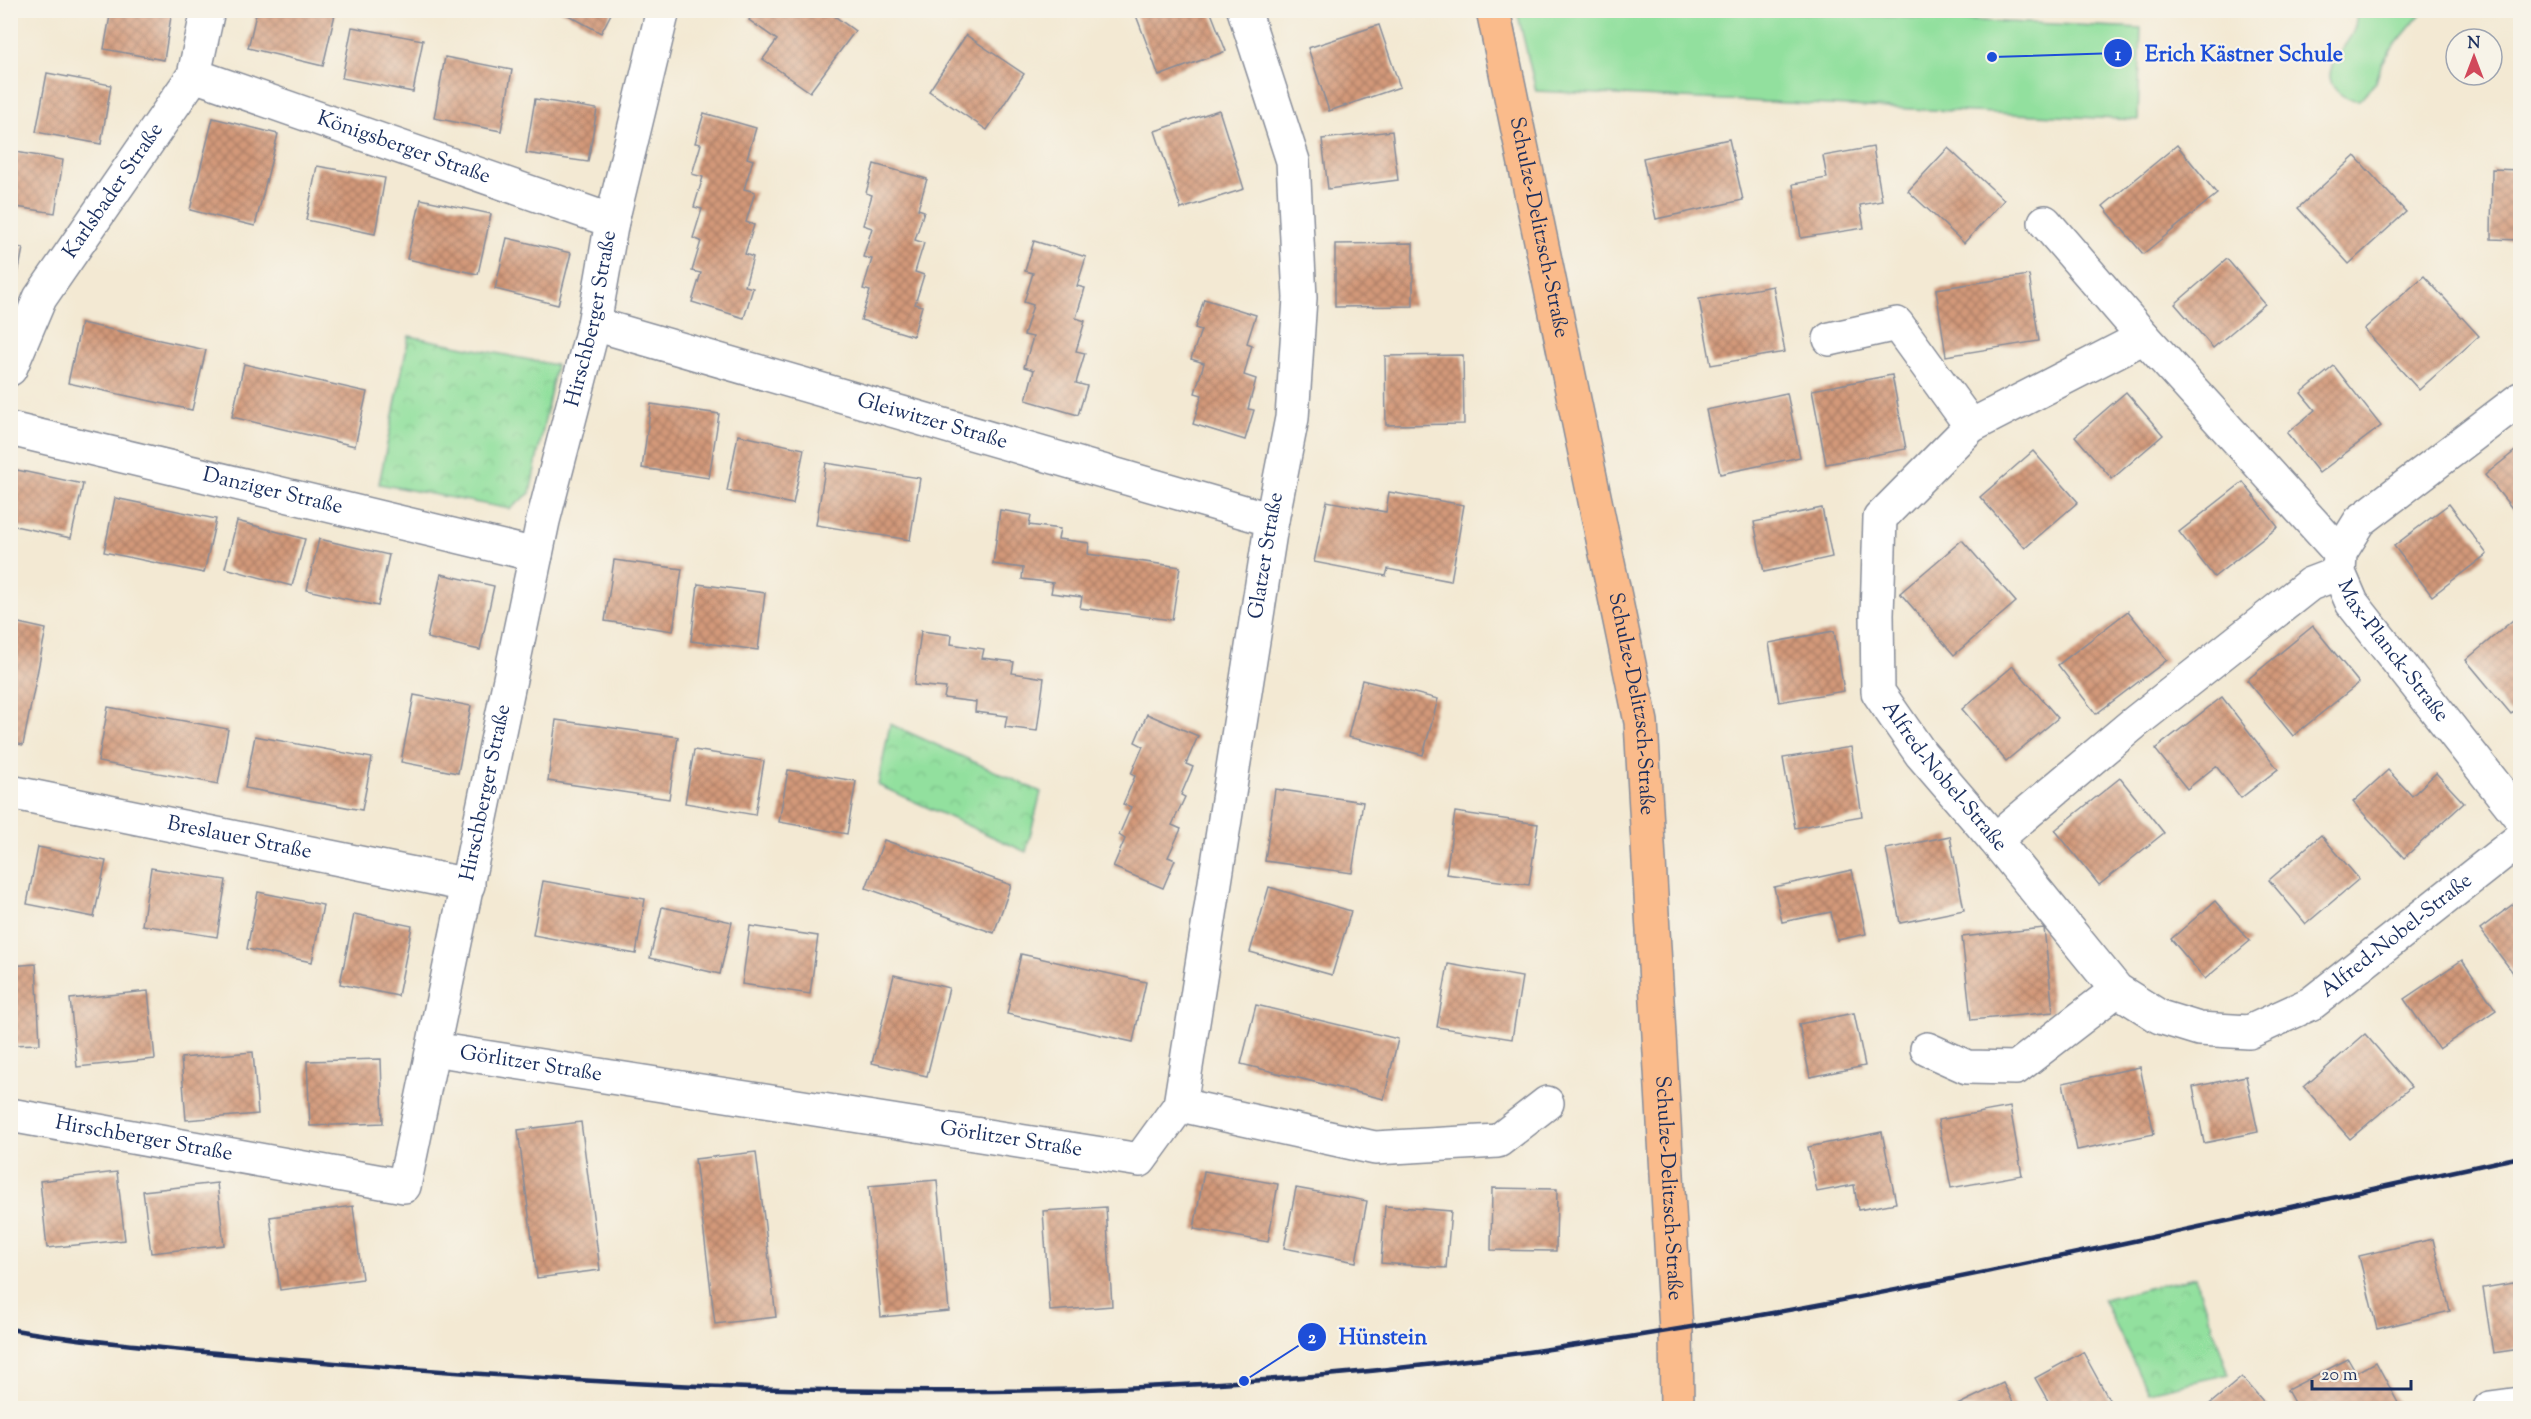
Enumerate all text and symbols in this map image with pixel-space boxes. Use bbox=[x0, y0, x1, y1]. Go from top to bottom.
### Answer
north arrow bbox=[2444, 27, 2504, 87]
callout: Erich Kästner Schule bbox=[2103, 33, 2355, 73]
text: N bbox=[2468, 33, 2481, 56]
text: Erich Kästner Schule bbox=[2145, 40, 2343, 72]
text: 1 bbox=[2115, 43, 2122, 69]
street label: Königsberger Straße bbox=[313, 104, 494, 192]
street label: Schulze-Delitzsch-Straße bbox=[1501, 114, 1576, 341]
street label: Karlsbader Straße bbox=[56, 117, 171, 265]
street label: Hirschberger Straße bbox=[558, 228, 625, 410]
street label: Gleiwitzer Straße bbox=[853, 386, 1011, 458]
street label: Danziger Straße bbox=[200, 461, 346, 523]
street label: Glatzer Straße bbox=[1242, 490, 1292, 621]
street label: Max-Planck-Straße bbox=[2329, 575, 2456, 729]
street label: Schulze-Delitzsch-Straße bbox=[1599, 590, 1661, 816]
street label: Alfred-Nobel-Straße bbox=[1874, 695, 2014, 858]
street label: Hirschberger Straße bbox=[453, 702, 519, 884]
street label: Breslauer Straße bbox=[164, 809, 314, 868]
street label: Alfred-Nobel-Straße bbox=[2314, 867, 2479, 1006]
street label: Görlitzer Straße bbox=[458, 1038, 604, 1090]
street label: Schulze-Delitzsch-Straße bbox=[1646, 1075, 1689, 1301]
street label: Hirschberger Straße bbox=[53, 1108, 235, 1170]
street label: Görlitzer Straße bbox=[938, 1114, 1084, 1166]
callout: Hünstein bbox=[1297, 1317, 1439, 1357]
text: Hünstein bbox=[1339, 1323, 1427, 1355]
text: 2 bbox=[1308, 1326, 1317, 1352]
scale bar bbox=[2312, 1353, 2411, 1391]
text: 20 m bbox=[2321, 1363, 2358, 1389]

